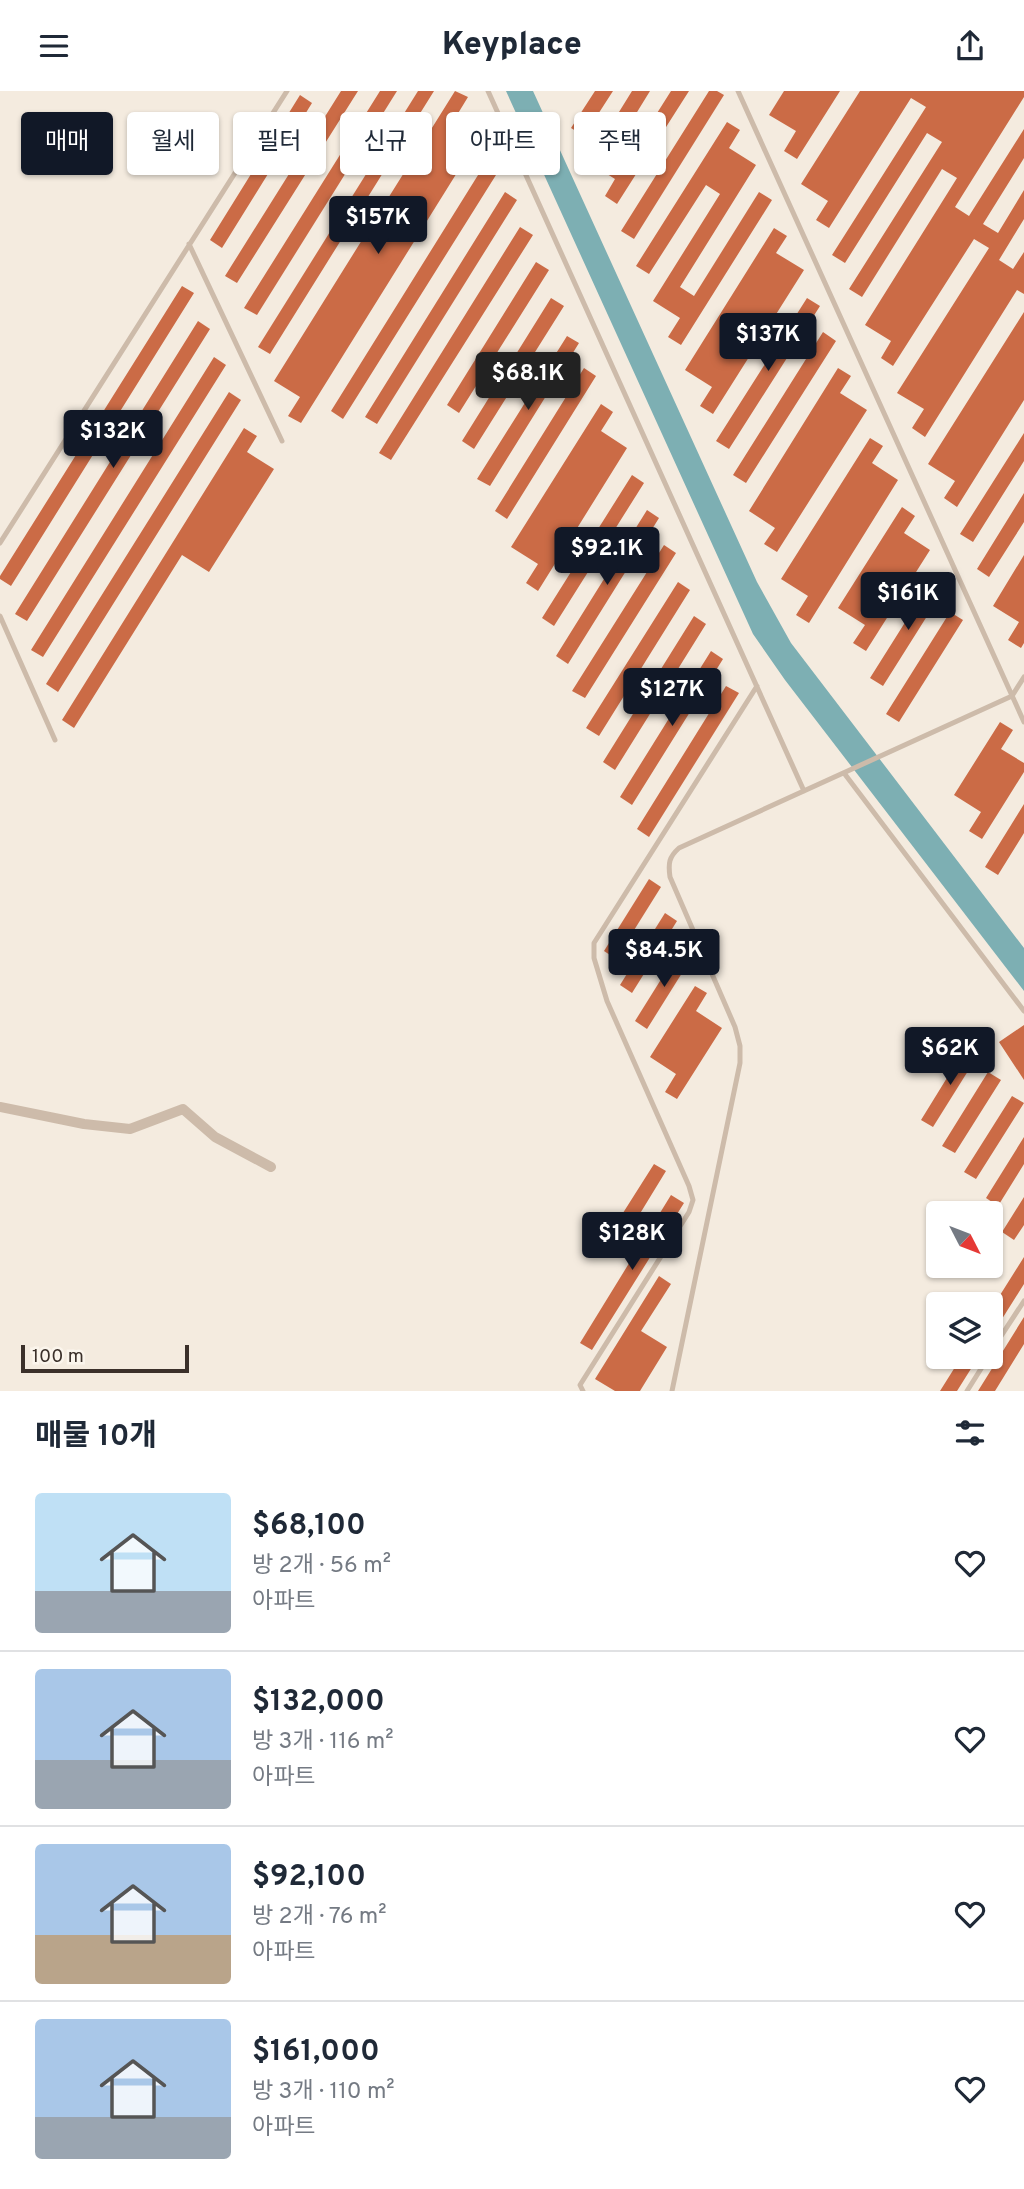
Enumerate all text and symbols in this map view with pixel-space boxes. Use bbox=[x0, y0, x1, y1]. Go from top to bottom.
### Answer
text: Keyplace bbox=[442, 26, 582, 66]
icon: menu bbox=[35, 27, 73, 65]
icon: share bbox=[951, 27, 989, 65]
chip: 매매 bbox=[21, 112, 113, 175]
chip: 월세 bbox=[127, 112, 219, 175]
chip: 필터 bbox=[233, 112, 326, 175]
chip: 신규 bbox=[340, 112, 432, 175]
chip: 아파트 bbox=[446, 112, 560, 175]
chip: 주택 bbox=[574, 112, 666, 175]
pin: $157K bbox=[329, 197, 427, 256]
text: $157K bbox=[345, 204, 411, 233]
pin: $137K bbox=[719, 313, 817, 373]
text: $137K bbox=[735, 321, 801, 350]
pin: $68.1K bbox=[471, 353, 585, 412]
text: $68.1K bbox=[492, 360, 564, 389]
pin: $132K bbox=[64, 411, 162, 470]
text: $132K bbox=[80, 418, 146, 447]
pin: $92.1K bbox=[550, 527, 664, 587]
text: $92.1K bbox=[570, 535, 644, 564]
pin: $161K bbox=[859, 573, 957, 632]
text: $161K bbox=[877, 580, 939, 609]
pin: $127K bbox=[623, 669, 721, 728]
text: $127K bbox=[639, 676, 705, 705]
pin: $84.5K bbox=[607, 929, 721, 989]
text: $84.5K bbox=[624, 937, 704, 966]
pin: $62K bbox=[909, 1027, 991, 1087]
text: $62K bbox=[921, 1035, 979, 1064]
north arrow bbox=[926, 1201, 1003, 1277]
map controls bbox=[926, 1201, 1003, 1369]
pin: $128K bbox=[583, 1213, 681, 1272]
text: $128K bbox=[598, 1220, 666, 1249]
button: layers bbox=[926, 1292, 1003, 1369]
scale bar bbox=[21, 1342, 189, 1374]
text: 100 m bbox=[32, 1345, 84, 1369]
icon: filters bbox=[951, 1414, 989, 1452]
text: 매물 10개 bbox=[35, 1419, 157, 1456]
text: $68,100 bbox=[252, 1508, 366, 1545]
icon: home bbox=[91, 1521, 175, 1605]
icon: heart bbox=[951, 1544, 989, 1582]
text: 방 2개 · 56 m² bbox=[252, 1552, 391, 1581]
text: 아파트 bbox=[252, 1588, 315, 1617]
text: $132,000 bbox=[252, 1684, 385, 1721]
icon: home bbox=[91, 1697, 175, 1781]
icon: heart bbox=[951, 1720, 989, 1758]
text: 방 3개 · 116 m² bbox=[252, 1728, 394, 1757]
text: 아파트 bbox=[252, 1764, 315, 1793]
text: $92,100 bbox=[252, 1859, 366, 1896]
icon: home bbox=[91, 1872, 175, 1956]
icon: heart bbox=[951, 1895, 989, 1933]
text: 방 2개 · 76 m² bbox=[252, 1903, 387, 1932]
text: 아파트 bbox=[252, 1939, 315, 1968]
text: $161,000 bbox=[252, 2034, 380, 2071]
icon: home bbox=[91, 2047, 175, 2131]
icon: heart bbox=[951, 2070, 989, 2108]
text: 방 3개 · 110 m² bbox=[252, 2078, 395, 2107]
text: 아파트 bbox=[252, 2114, 315, 2143]

